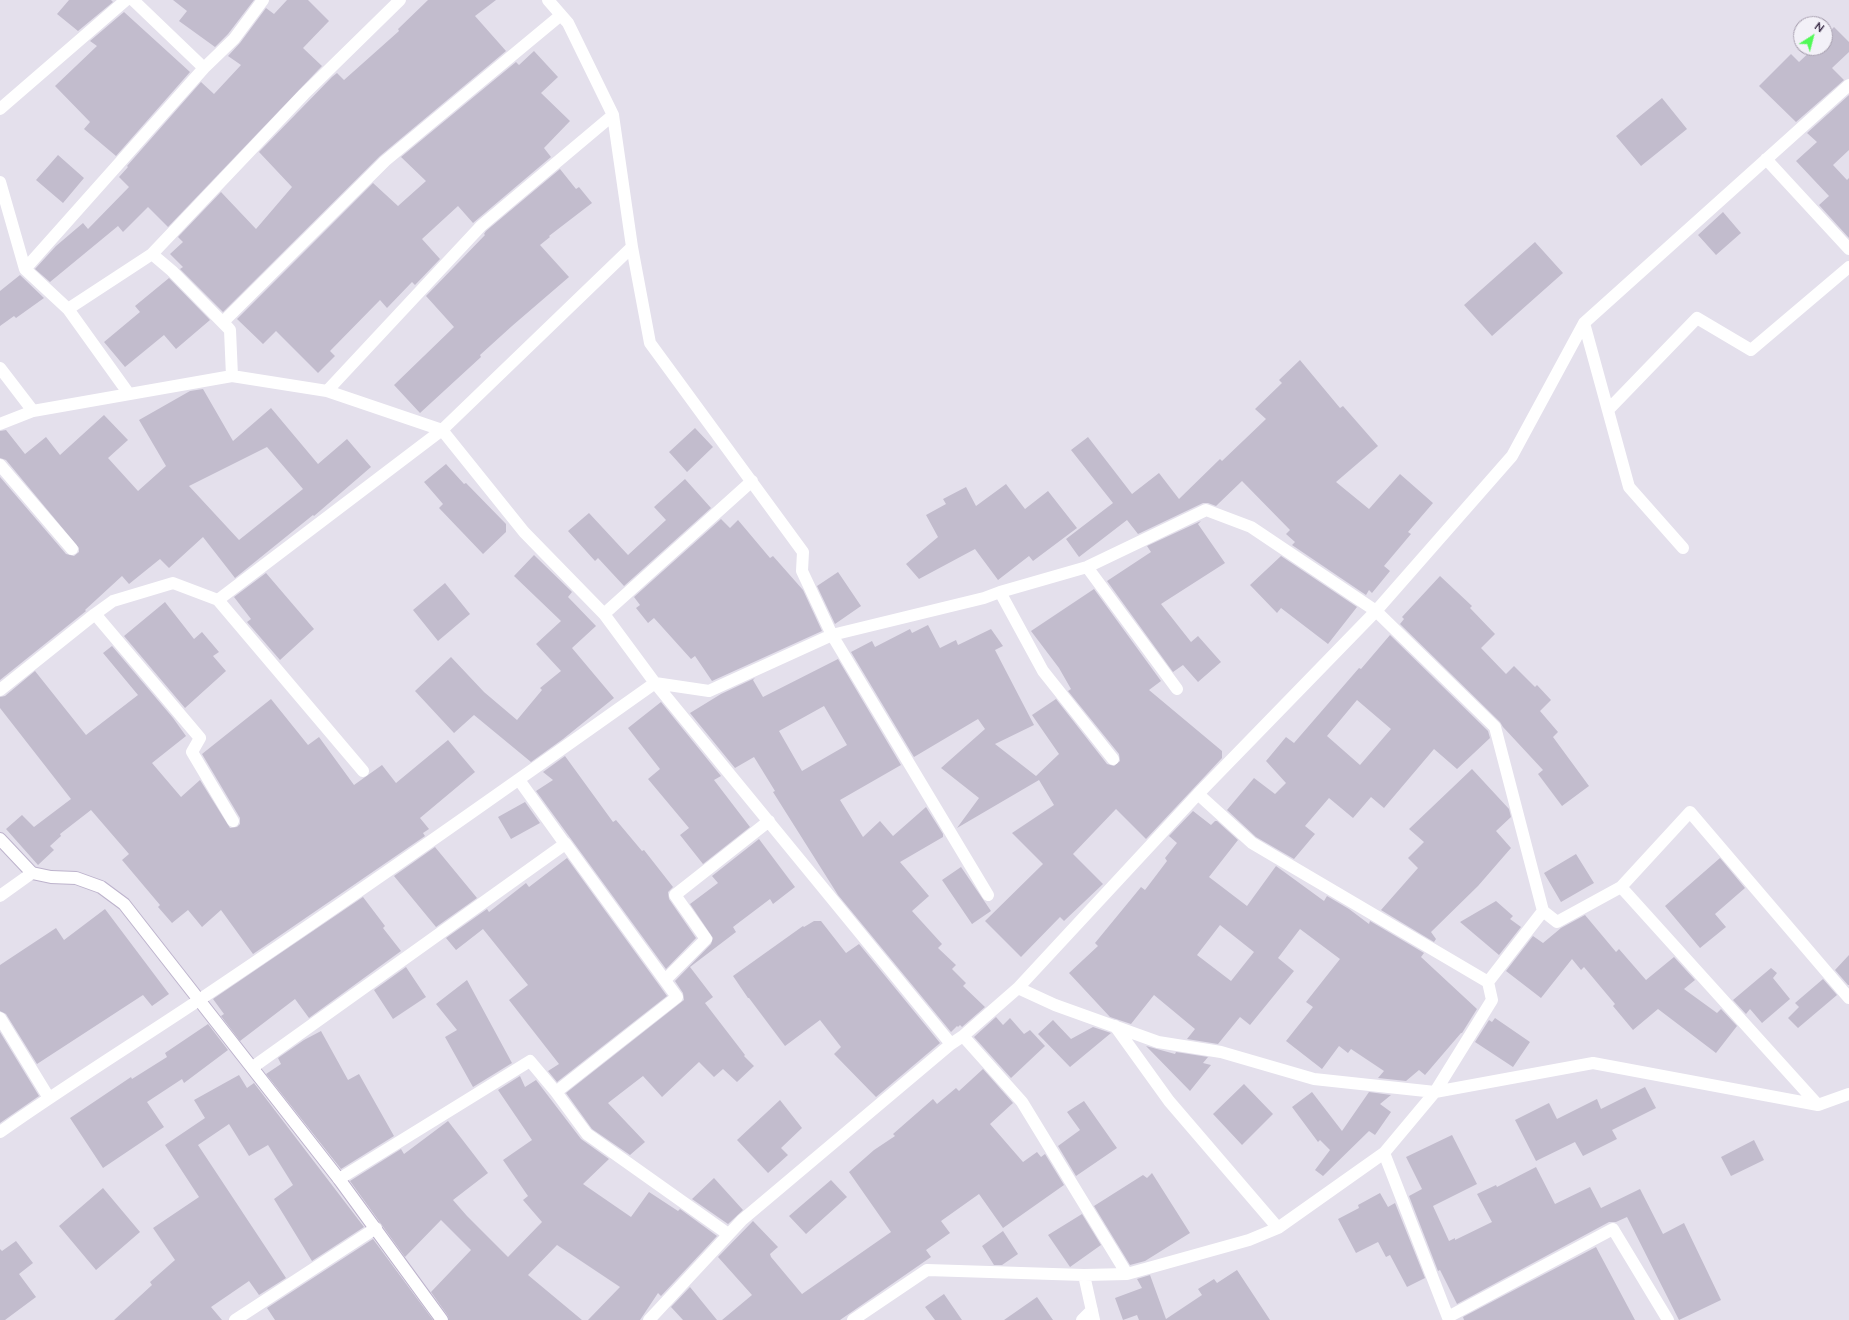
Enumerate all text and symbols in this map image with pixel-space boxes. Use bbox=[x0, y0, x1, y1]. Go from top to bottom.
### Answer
north arrow bbox=[1793, 16, 1833, 56]
text: N bbox=[1813, 19, 1827, 34]

